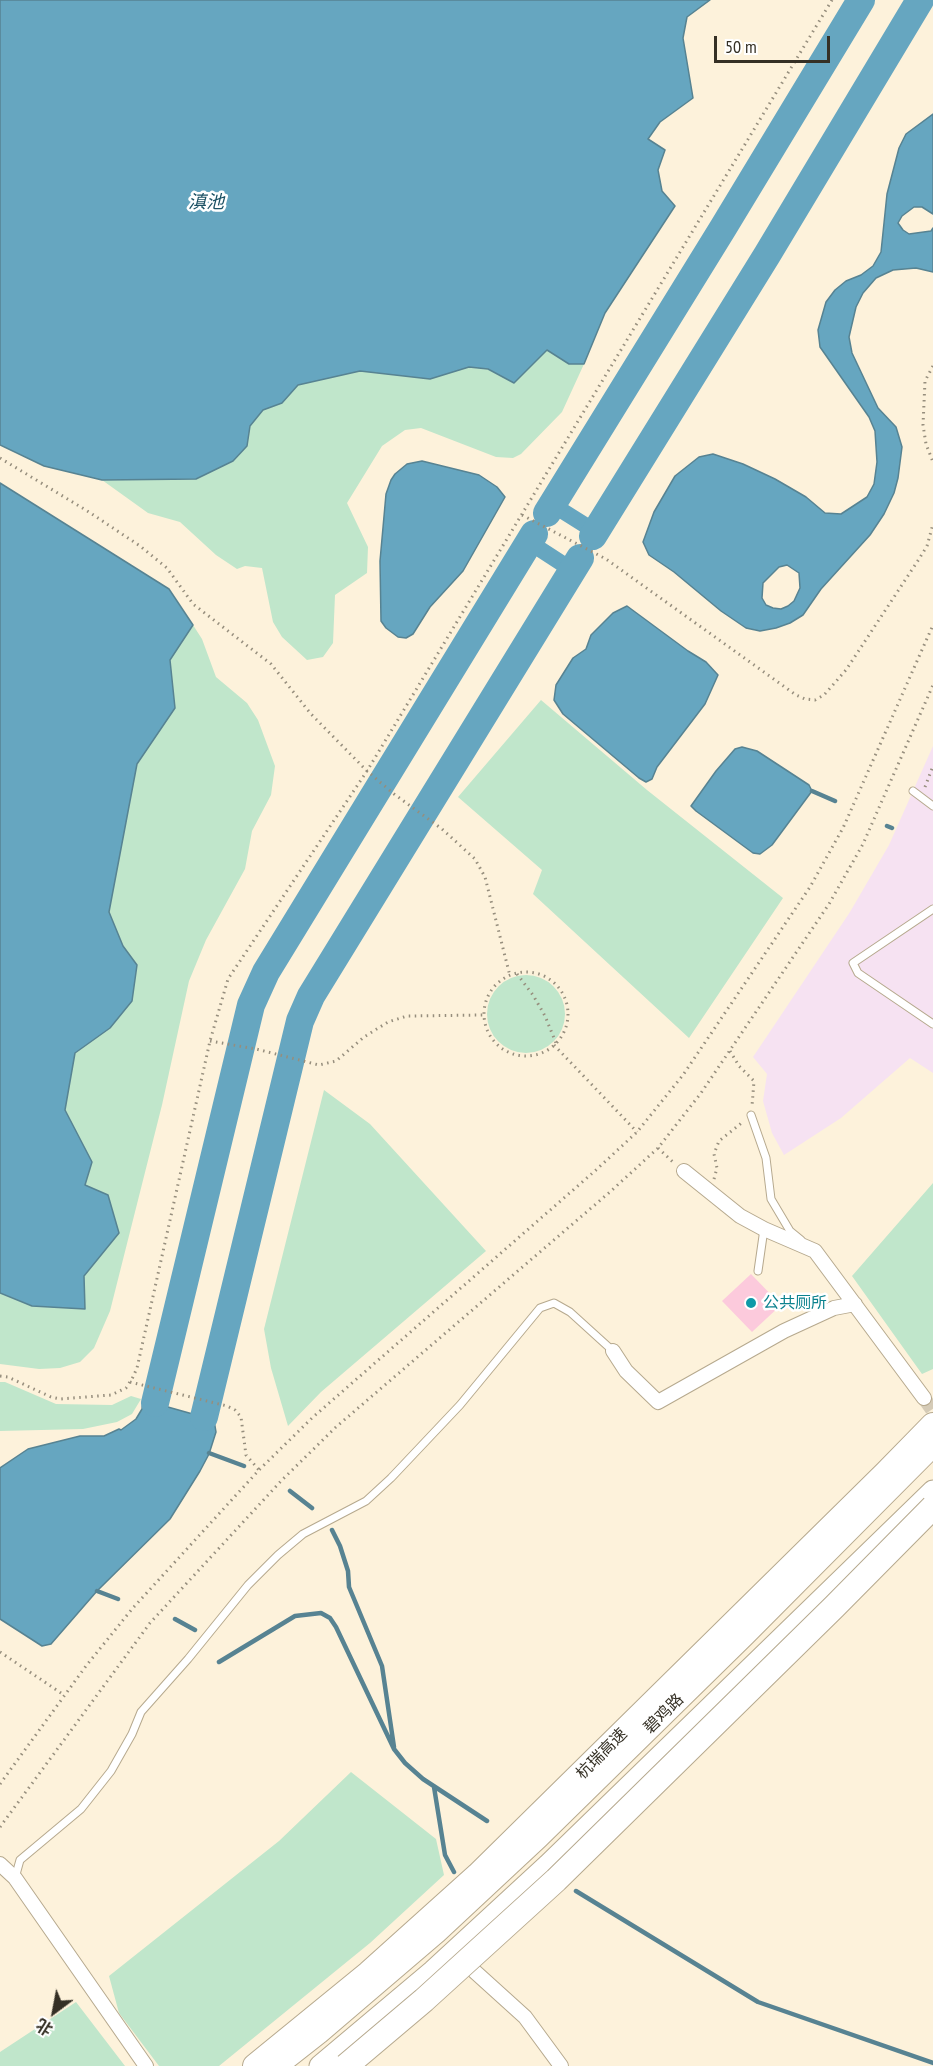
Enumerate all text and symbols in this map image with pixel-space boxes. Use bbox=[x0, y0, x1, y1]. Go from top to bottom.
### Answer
scale bar bbox=[717, 24, 832, 62]
text: 50 m bbox=[725, 35, 757, 58]
water label: 滇池 bbox=[188, 192, 224, 214]
place label: 公共厕所 bbox=[763, 1293, 827, 1313]
marker: 公共厕所 bbox=[744, 1296, 758, 1310]
street label: 碧鸡路 bbox=[640, 1690, 688, 1738]
street label: 杭瑞高速 bbox=[573, 1725, 631, 1783]
north arrow bbox=[24, 1982, 84, 2042]
text: 北 bbox=[32, 2015, 57, 2040]

